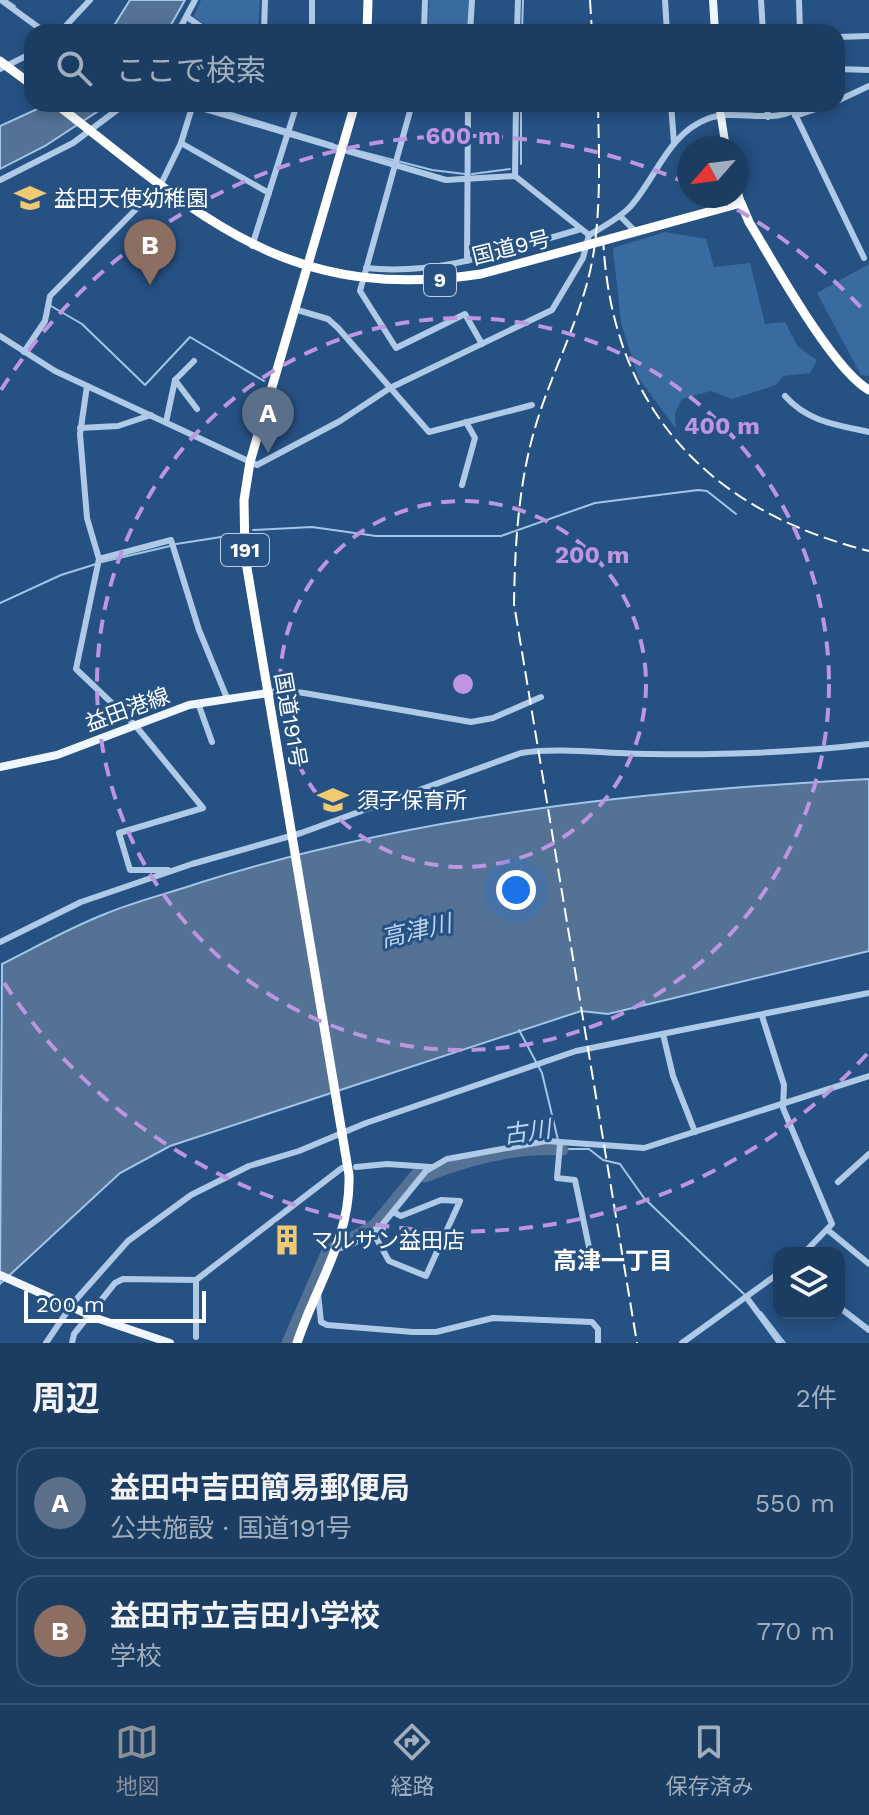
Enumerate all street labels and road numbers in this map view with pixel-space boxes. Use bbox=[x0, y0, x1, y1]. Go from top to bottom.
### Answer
street label: 国道9号 bbox=[469, 226, 553, 269]
road number: 9 bbox=[424, 264, 456, 296]
road number: 191 bbox=[221, 534, 269, 566]
street label: 国道191号 bbox=[270, 670, 311, 770]
street label: 益田港線 bbox=[82, 683, 173, 736]

